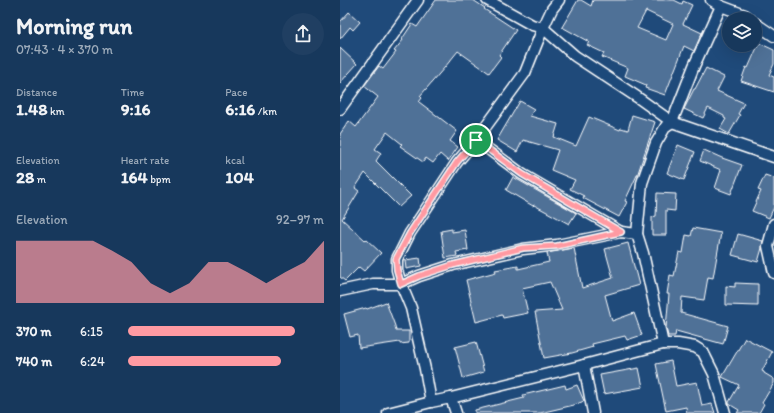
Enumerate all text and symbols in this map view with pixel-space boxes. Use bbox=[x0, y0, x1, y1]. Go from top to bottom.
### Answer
map controls bbox=[722, 12, 762, 52]
button: layers bbox=[722, 12, 762, 52]
text: Morning run bbox=[16, 13, 132, 40]
button: share bbox=[282, 13, 324, 55]
text: 07:43 · 4 × 370 m bbox=[16, 42, 113, 57]
text: Distance bbox=[16, 86, 57, 99]
text: Time bbox=[121, 86, 144, 99]
text: Pace bbox=[225, 86, 247, 99]
text: 1.48 bbox=[16, 99, 48, 119]
text: 9:16 bbox=[121, 99, 151, 119]
text: 6:16 bbox=[225, 99, 255, 119]
text: km bbox=[48, 105, 65, 118]
text: /km bbox=[255, 105, 277, 118]
pin bbox=[459, 123, 493, 157]
icon: arrive bbox=[465, 129, 487, 151]
text: Elevation bbox=[16, 154, 60, 167]
text: Heart rate bbox=[121, 154, 169, 167]
text: kcal bbox=[225, 154, 245, 167]
text: 28 bbox=[16, 167, 34, 187]
text: 164 bbox=[121, 167, 148, 187]
text: 104 bbox=[225, 167, 254, 187]
text: m bbox=[34, 173, 46, 186]
text: bpm bbox=[148, 173, 171, 186]
text: Elevation bbox=[16, 212, 68, 227]
text: 92–97 m bbox=[276, 212, 324, 227]
text: 370 m bbox=[16, 324, 51, 339]
text: 6:15 bbox=[80, 324, 103, 339]
text: 740 m bbox=[16, 354, 52, 369]
text: 6:24 bbox=[80, 354, 105, 369]

